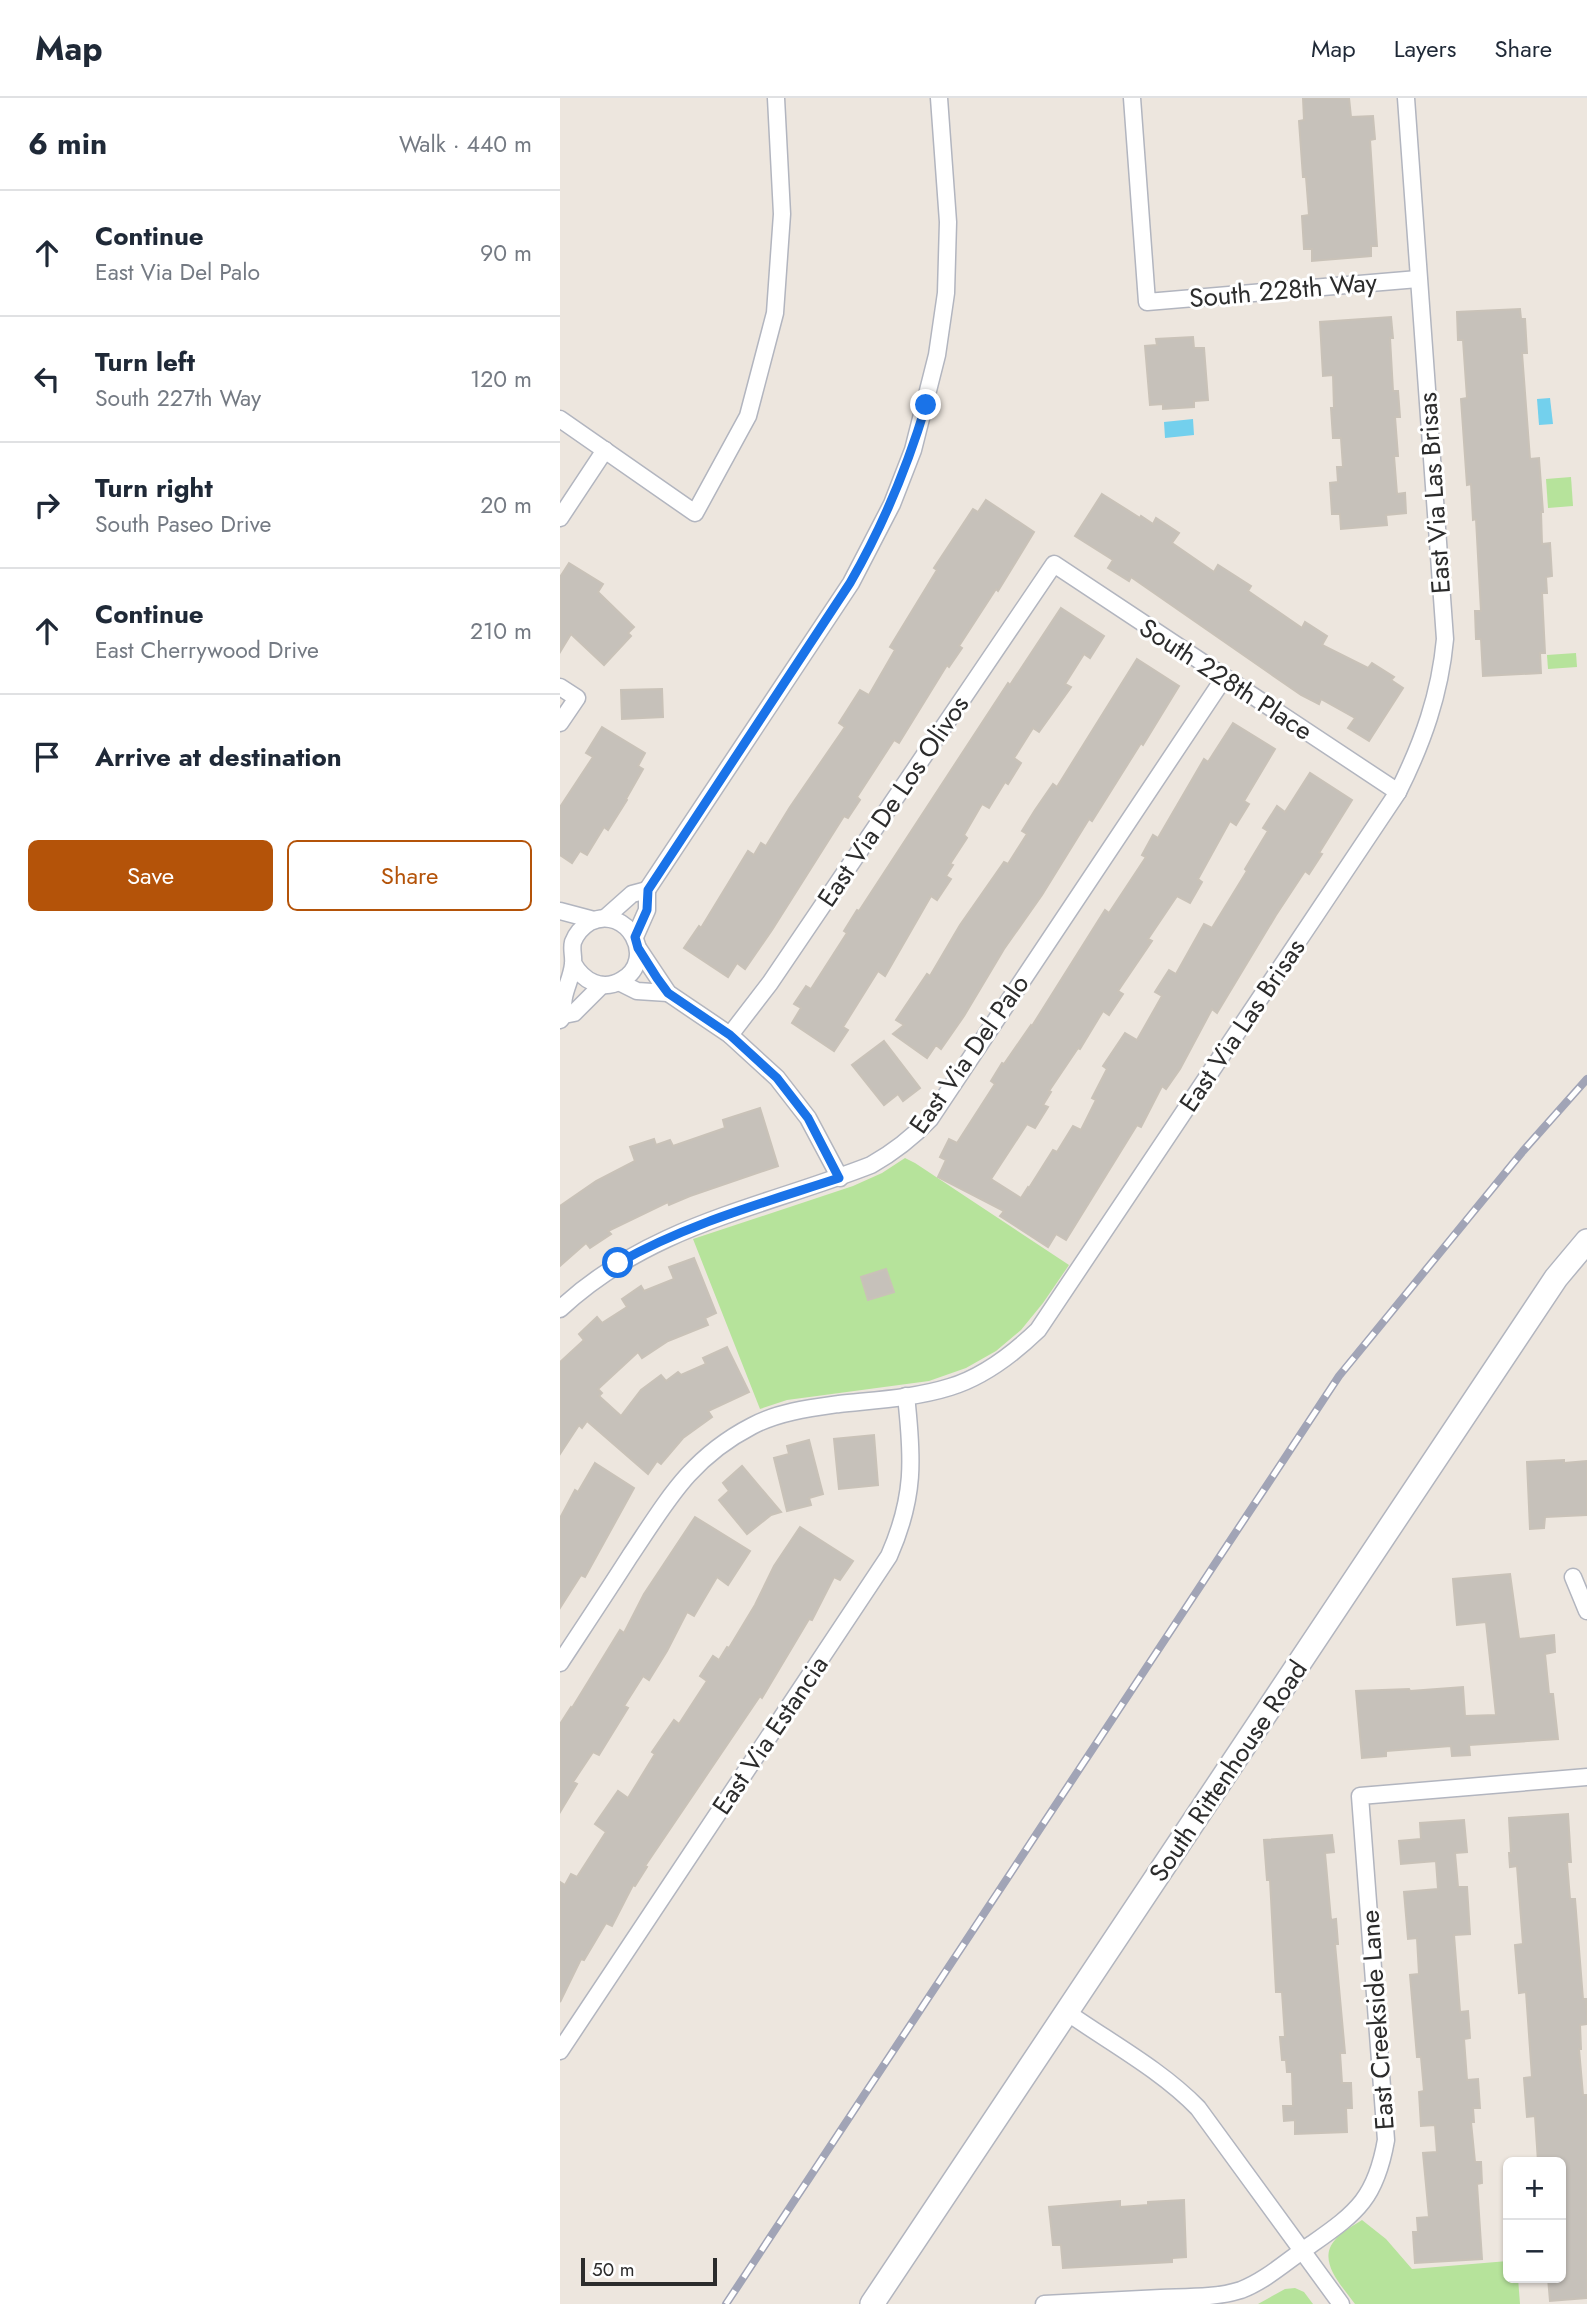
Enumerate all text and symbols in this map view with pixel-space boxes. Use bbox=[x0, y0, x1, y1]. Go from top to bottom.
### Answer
text: Map bbox=[35, 25, 103, 72]
text: Map bbox=[1311, 31, 1356, 66]
text: Layers bbox=[1394, 31, 1456, 66]
text: Share bbox=[1494, 31, 1552, 66]
text: 6 min bbox=[28, 122, 107, 165]
text: Walk · 440 m bbox=[399, 127, 532, 161]
text: Continue bbox=[95, 217, 204, 255]
icon: ahead bbox=[28, 234, 66, 272]
text: 90 m bbox=[480, 236, 532, 270]
text: East Via Del Palo bbox=[95, 255, 260, 289]
street label: South 228th Way bbox=[1188, 263, 1379, 317]
text: Turn left bbox=[95, 343, 195, 381]
icon: left bbox=[28, 360, 66, 398]
text: 120 m bbox=[470, 362, 532, 396]
text: South 227th Way bbox=[95, 381, 261, 415]
route end bbox=[910, 389, 941, 420]
street label: East Via Las Brisas bbox=[1408, 391, 1460, 595]
text: Turn right bbox=[95, 469, 213, 507]
icon: right bbox=[28, 486, 66, 524]
text: 20 m bbox=[480, 488, 532, 522]
text: South Paseo Drive bbox=[95, 507, 271, 541]
text: Continue bbox=[95, 595, 204, 633]
street label: South 228th Place bbox=[1132, 609, 1320, 749]
icon: ahead bbox=[28, 612, 66, 650]
text: 210 m bbox=[470, 614, 532, 648]
text: East Cherrywood Drive bbox=[95, 633, 319, 667]
street label: East Via De Los Olivos bbox=[808, 688, 978, 914]
icon: arrive bbox=[28, 738, 66, 776]
text: Arrive at destination bbox=[95, 738, 342, 776]
button: Save bbox=[28, 840, 273, 911]
button: Share bbox=[287, 840, 532, 911]
street label: East Via Las Brisas bbox=[1170, 931, 1314, 1119]
street label: East Via Del Palo bbox=[900, 967, 1038, 1141]
route start bbox=[602, 1247, 633, 1278]
street label: East Via Estancia bbox=[703, 1648, 837, 1822]
street label: South Rittenhouse Road bbox=[1140, 1653, 1316, 1889]
street label: East Creekside Lane bbox=[1350, 1909, 1404, 2131]
map controls bbox=[1503, 2157, 1566, 2283]
button: + bbox=[1503, 2157, 1566, 2220]
button: − bbox=[1503, 2220, 1566, 2283]
scale bar bbox=[581, 2255, 718, 2287]
text: 50 m bbox=[592, 2256, 635, 2283]

